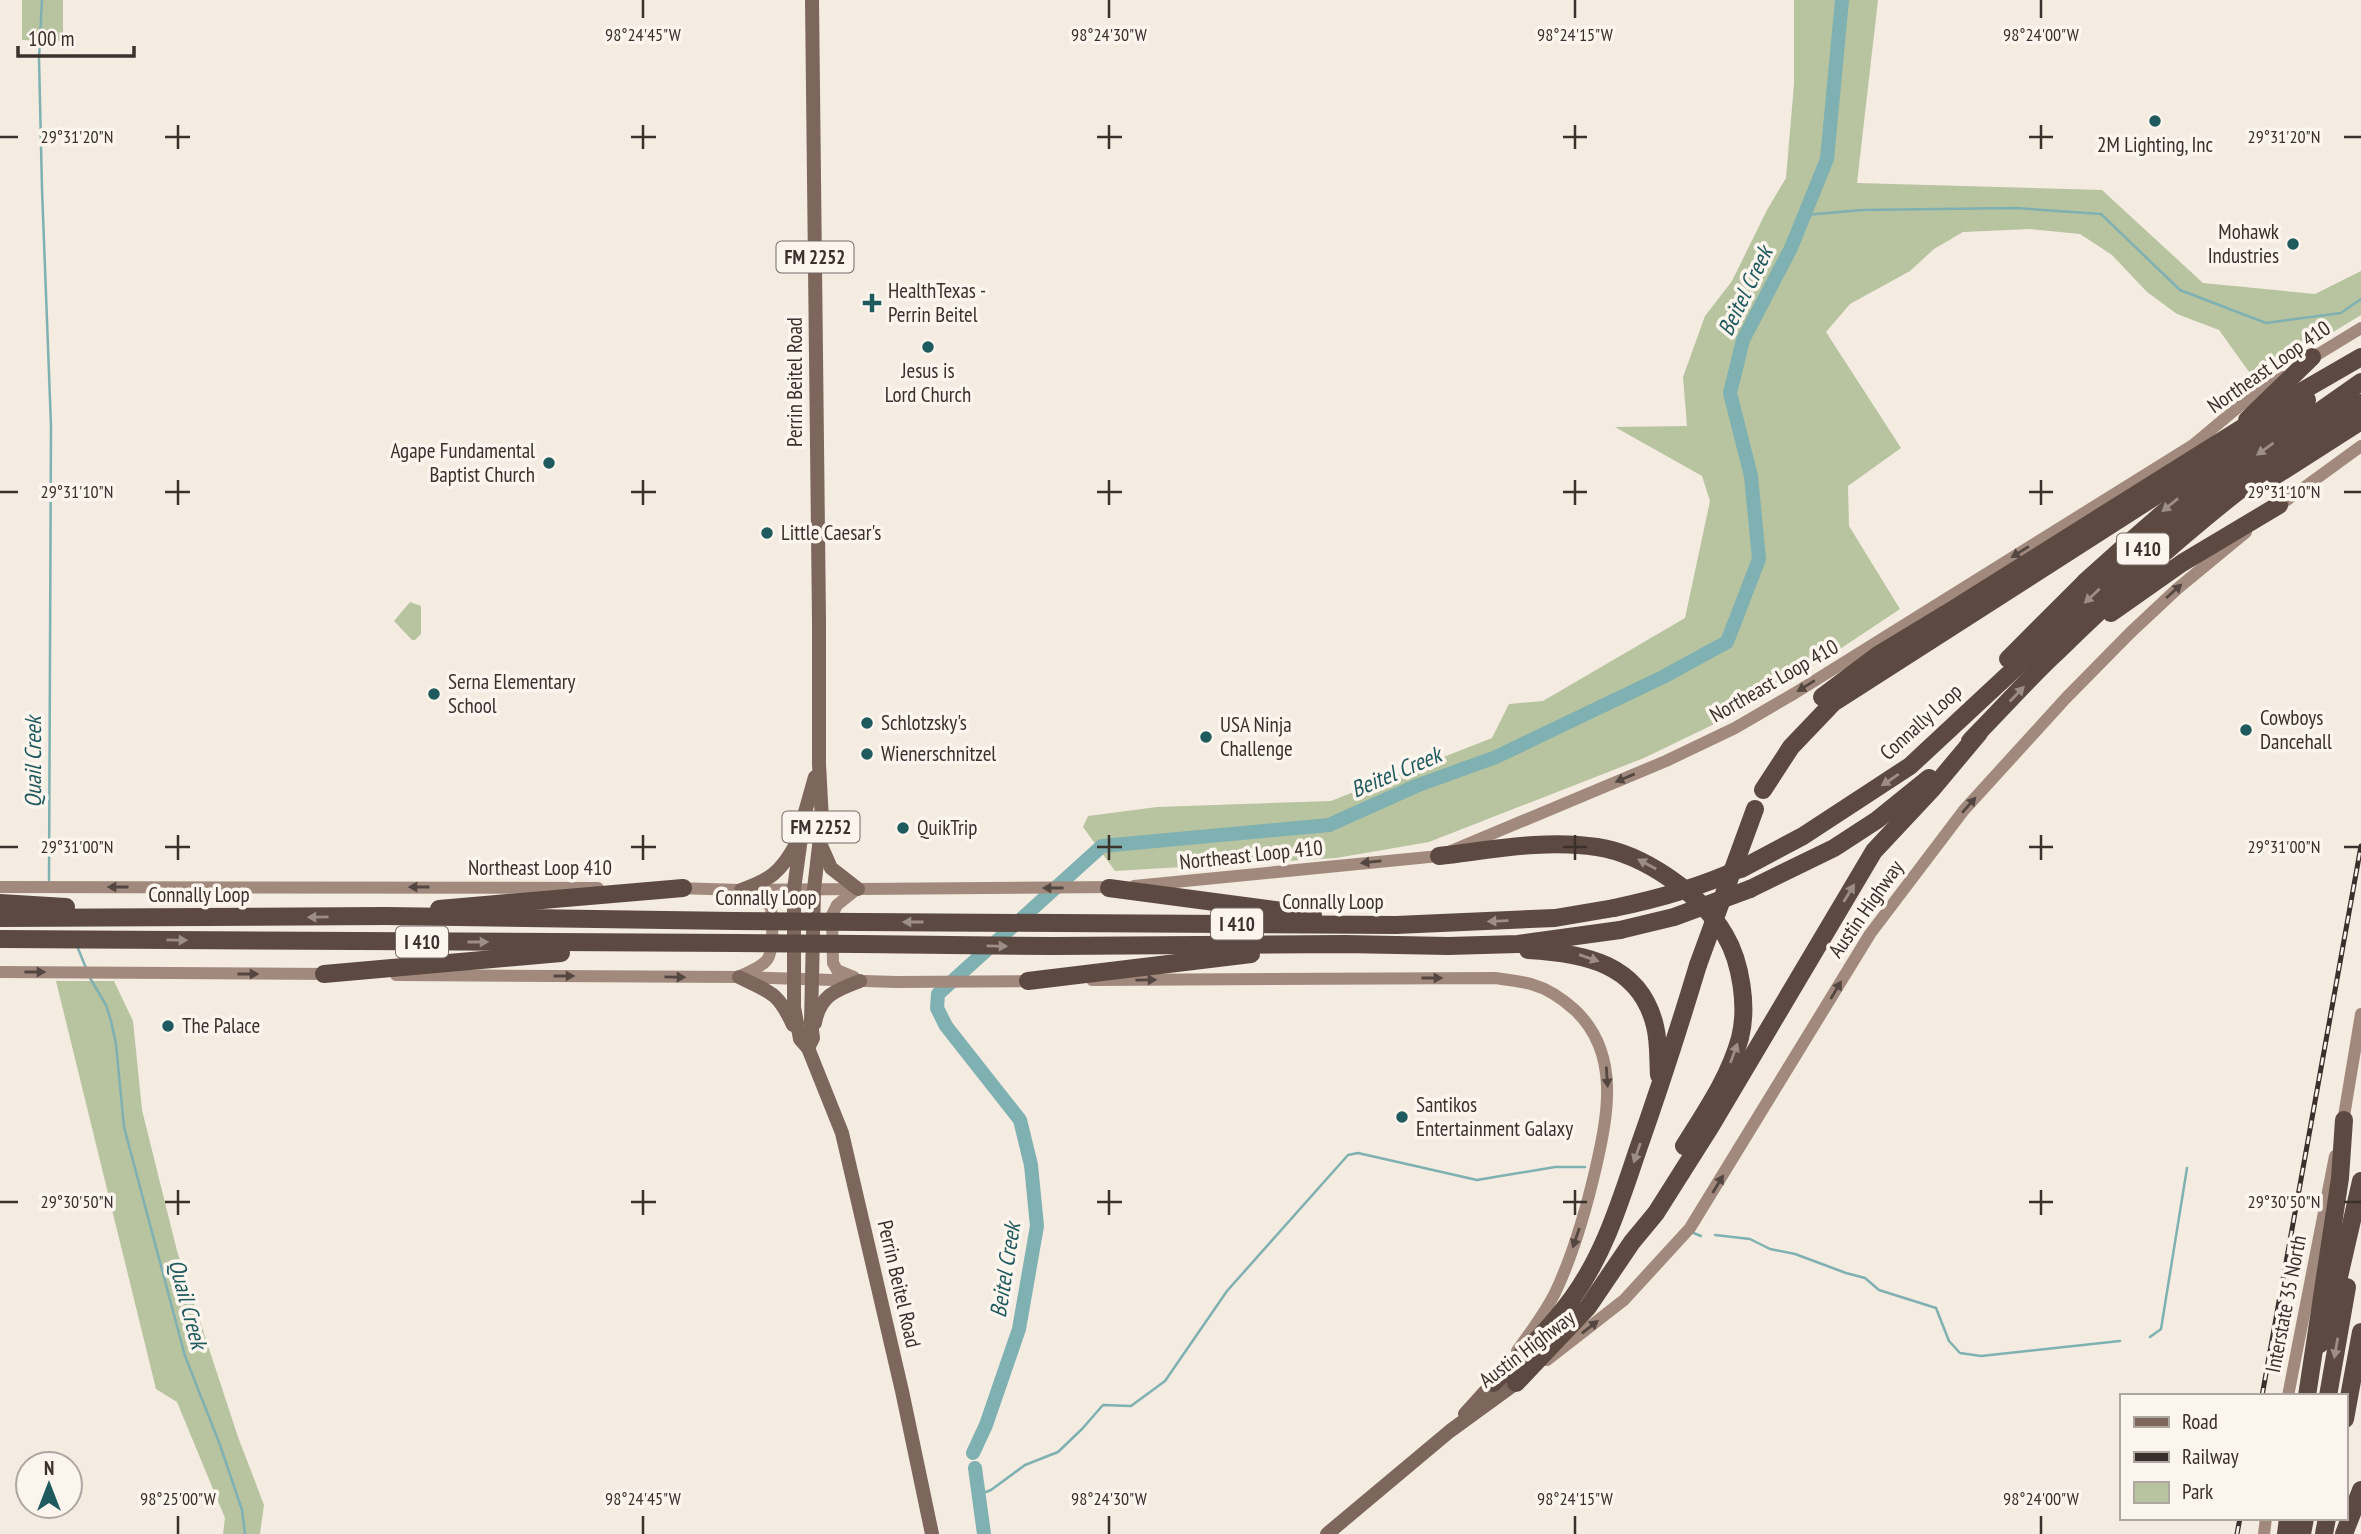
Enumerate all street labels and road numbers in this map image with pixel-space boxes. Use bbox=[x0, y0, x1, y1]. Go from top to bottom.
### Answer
road number: FM 2252 bbox=[776, 242, 854, 272]
street label: Northeast Loop 410 bbox=[2202, 314, 2335, 419]
street label: Perrin Beitel Road bbox=[781, 317, 808, 447]
road number: I 410 bbox=[2117, 534, 2169, 564]
street label: Northeast Loop 410 bbox=[1705, 633, 1843, 728]
street label: Connally Loop bbox=[1874, 678, 1967, 766]
road number: FM 2252 bbox=[782, 812, 860, 842]
street label: Northeast Loop 410 bbox=[1178, 834, 1324, 875]
street label: Northeast Loop 410 bbox=[468, 854, 612, 881]
street label: Austin Highway bbox=[1822, 855, 1909, 963]
street label: Connally Loop bbox=[148, 881, 250, 908]
street label: Connally Loop bbox=[715, 884, 817, 911]
street label: Connally Loop bbox=[1282, 888, 1384, 915]
road number: I 410 bbox=[1211, 908, 1263, 940]
road number: I 410 bbox=[396, 926, 448, 958]
street label: Perrin Beitel Road bbox=[872, 1218, 927, 1350]
street label: Interstate 35 North bbox=[2259, 1233, 2312, 1375]
street label: Austin Highway bbox=[1473, 1304, 1580, 1393]

